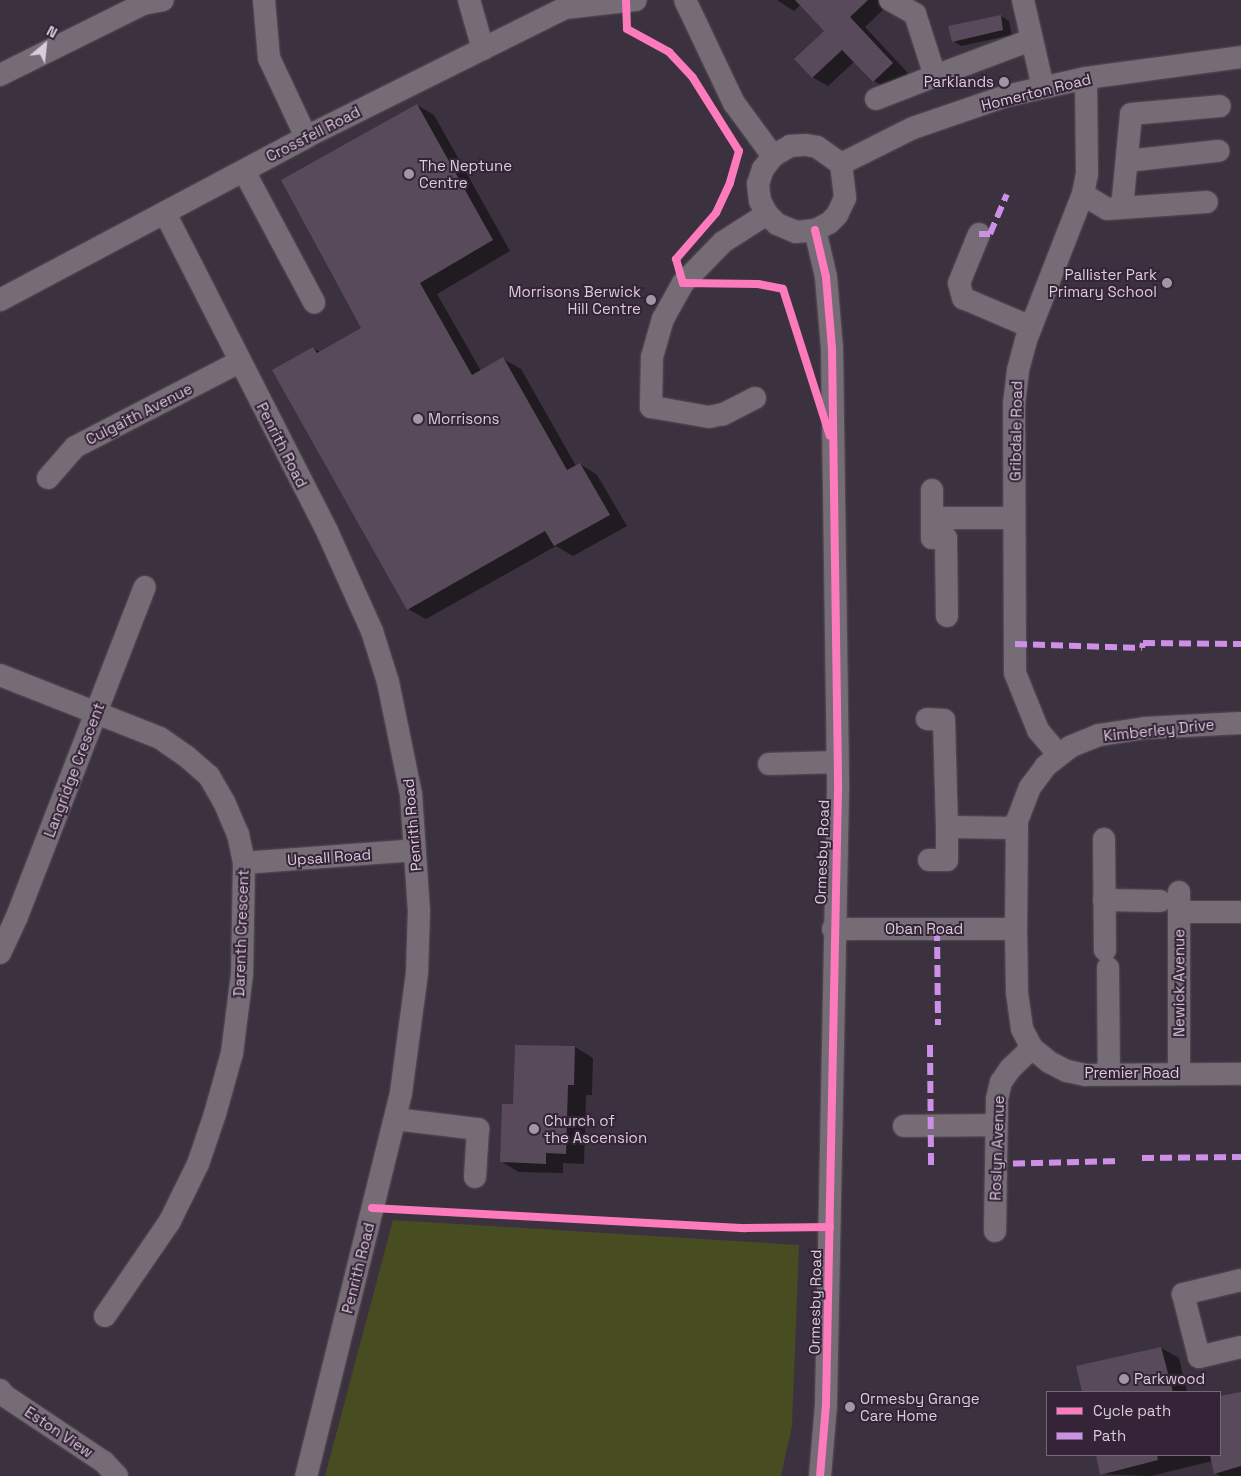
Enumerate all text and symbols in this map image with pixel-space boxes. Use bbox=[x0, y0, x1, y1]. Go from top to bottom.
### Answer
north arrow bbox=[20, 20, 70, 70]
text: N bbox=[44, 22, 60, 42]
street label: Homerton Road bbox=[979, 70, 1093, 114]
place label: Parklands bbox=[924, 73, 994, 91]
marker: Parklands bbox=[998, 76, 1010, 88]
street label: Crossfell Road bbox=[263, 103, 363, 165]
place label: The Neptune Centre bbox=[419, 156, 512, 191]
marker: The Neptune Centre bbox=[403, 168, 415, 180]
place label: Pallister Park Primary School bbox=[1049, 265, 1157, 300]
marker: Pallister Park Primary School bbox=[1161, 277, 1173, 289]
place label: Morrisons Berwick Hill Centre bbox=[508, 282, 641, 317]
marker: Morrisons Berwick Hill Centre bbox=[645, 294, 657, 306]
street label: Culgaith Avenue bbox=[83, 379, 195, 449]
street label: Gribdale Road bbox=[1006, 381, 1026, 481]
street label: Penrith Road bbox=[253, 400, 311, 490]
place label: Morrisons bbox=[428, 410, 500, 428]
marker: Morrisons bbox=[412, 413, 424, 425]
street label: Langridge Crescent bbox=[40, 700, 108, 840]
street label: Kimberley Drive bbox=[1103, 715, 1215, 745]
street label: Penrith Road bbox=[399, 778, 425, 872]
street label: Ormesby Road bbox=[811, 799, 833, 905]
street label: Upsall Road bbox=[286, 845, 372, 869]
street label: Darenth Crescent bbox=[230, 869, 252, 997]
street label: Oban Road bbox=[885, 920, 963, 938]
street label: Newick Avenue bbox=[1170, 929, 1188, 1037]
street label: Premier Road bbox=[1084, 1064, 1180, 1082]
street label: Roslyn Avenue bbox=[986, 1095, 1008, 1201]
place label: Church of the Ascension bbox=[544, 1111, 647, 1146]
marker: Church of the Ascension bbox=[528, 1123, 540, 1135]
street label: Penrith Road bbox=[338, 1221, 378, 1315]
street label: Ormesby Road bbox=[805, 1249, 825, 1355]
place label: Parkwood bbox=[1134, 1370, 1205, 1388]
marker: Parkwood bbox=[1118, 1373, 1130, 1385]
place label: Ormesby Grange Care Home bbox=[860, 1389, 980, 1424]
legend bbox=[1046, 1391, 1221, 1456]
marker: Ormesby Grange Care Home bbox=[844, 1401, 856, 1413]
text: Cycle path bbox=[1093, 1401, 1171, 1420]
street label: Eston View bbox=[21, 1402, 97, 1462]
text: Path bbox=[1093, 1426, 1126, 1445]

